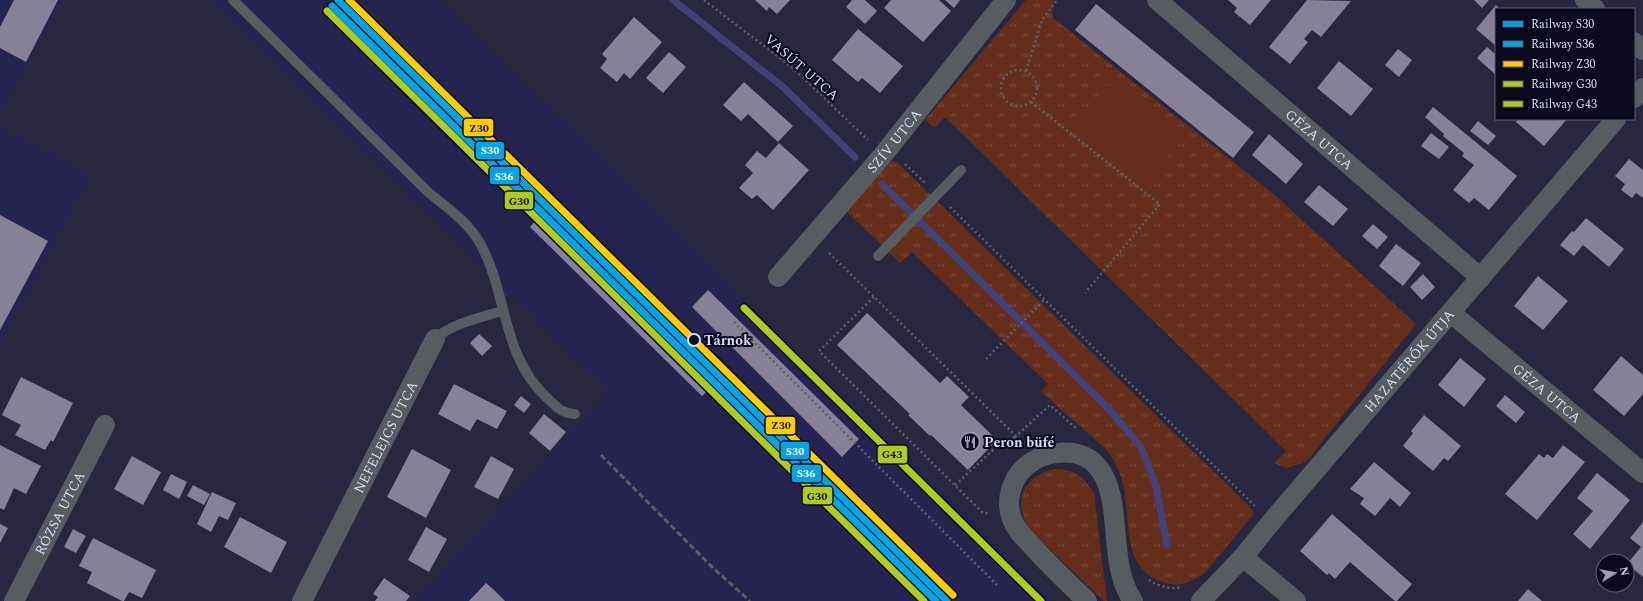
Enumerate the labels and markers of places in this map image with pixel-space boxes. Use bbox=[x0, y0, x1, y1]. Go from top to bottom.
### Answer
place label: Tárnok bbox=[704, 330, 752, 351]
marker: Tárnok bbox=[687, 333, 701, 347]
restaurant icon: Peron büfé bbox=[959, 431, 981, 453]
place label: Peron büfé bbox=[984, 432, 1055, 453]

